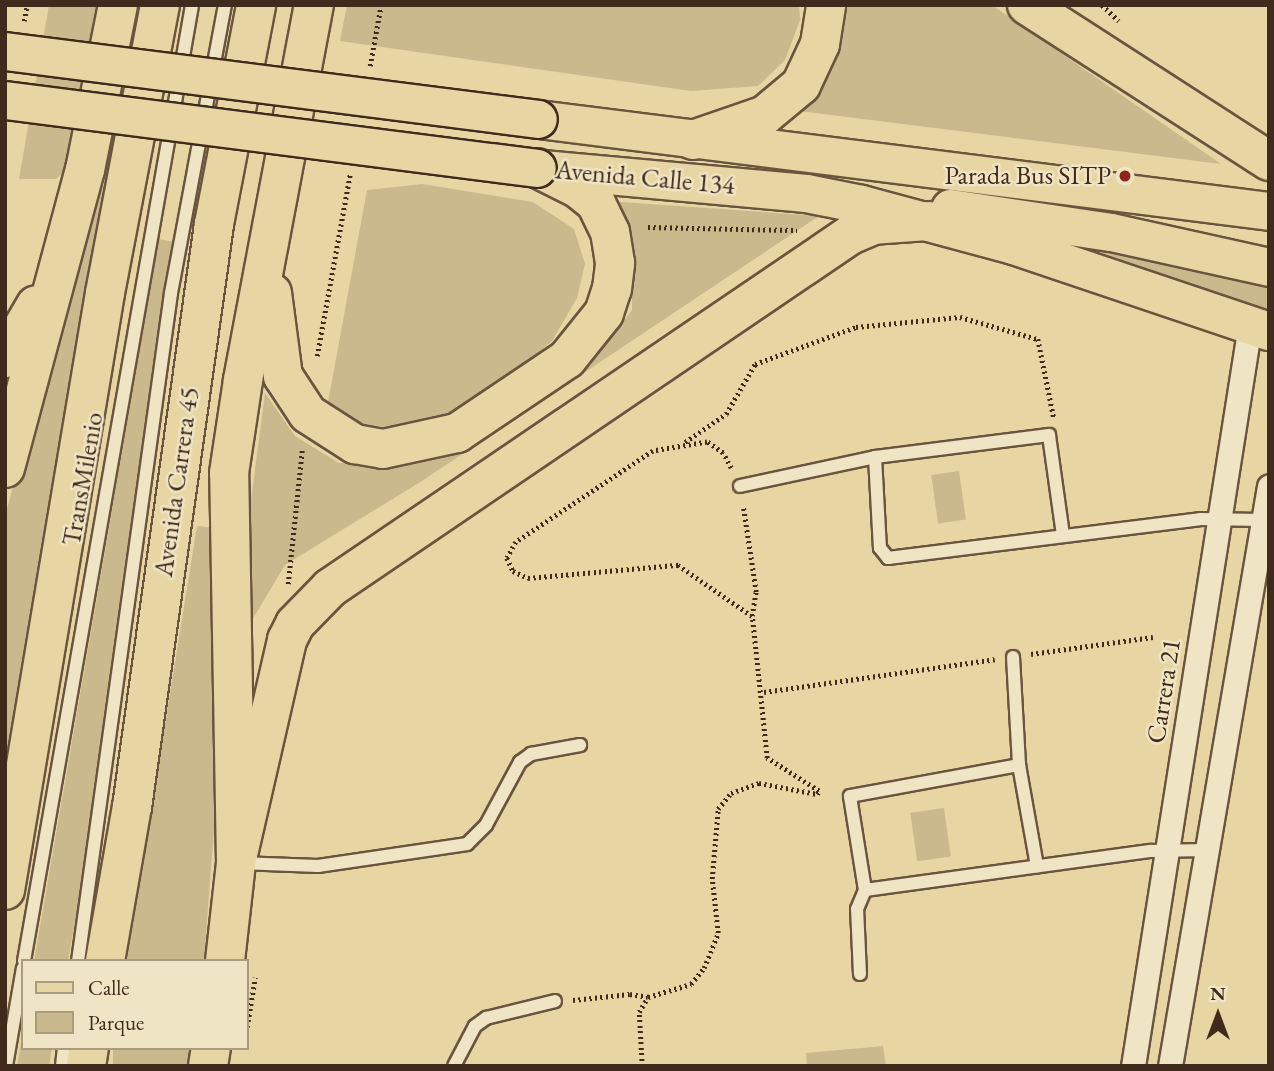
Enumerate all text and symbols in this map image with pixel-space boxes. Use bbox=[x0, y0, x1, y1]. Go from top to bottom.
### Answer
street label: Avenida Calle 134 bbox=[554, 155, 736, 201]
place label: Parada Bus SITP bbox=[945, 160, 1111, 192]
marker: Parada Bus SITP bbox=[1117, 168, 1133, 184]
street label: Avenida Carrera 45 bbox=[148, 385, 206, 579]
street label: TransMilenio bbox=[56, 410, 110, 548]
street label: Carrera 21 bbox=[1140, 636, 1188, 746]
legend bbox=[21, 959, 248, 1050]
text: Calle bbox=[88, 974, 130, 1001]
north arrow bbox=[1183, 980, 1253, 1050]
text: N bbox=[1210, 981, 1226, 1006]
text: Parque bbox=[88, 1009, 144, 1036]

